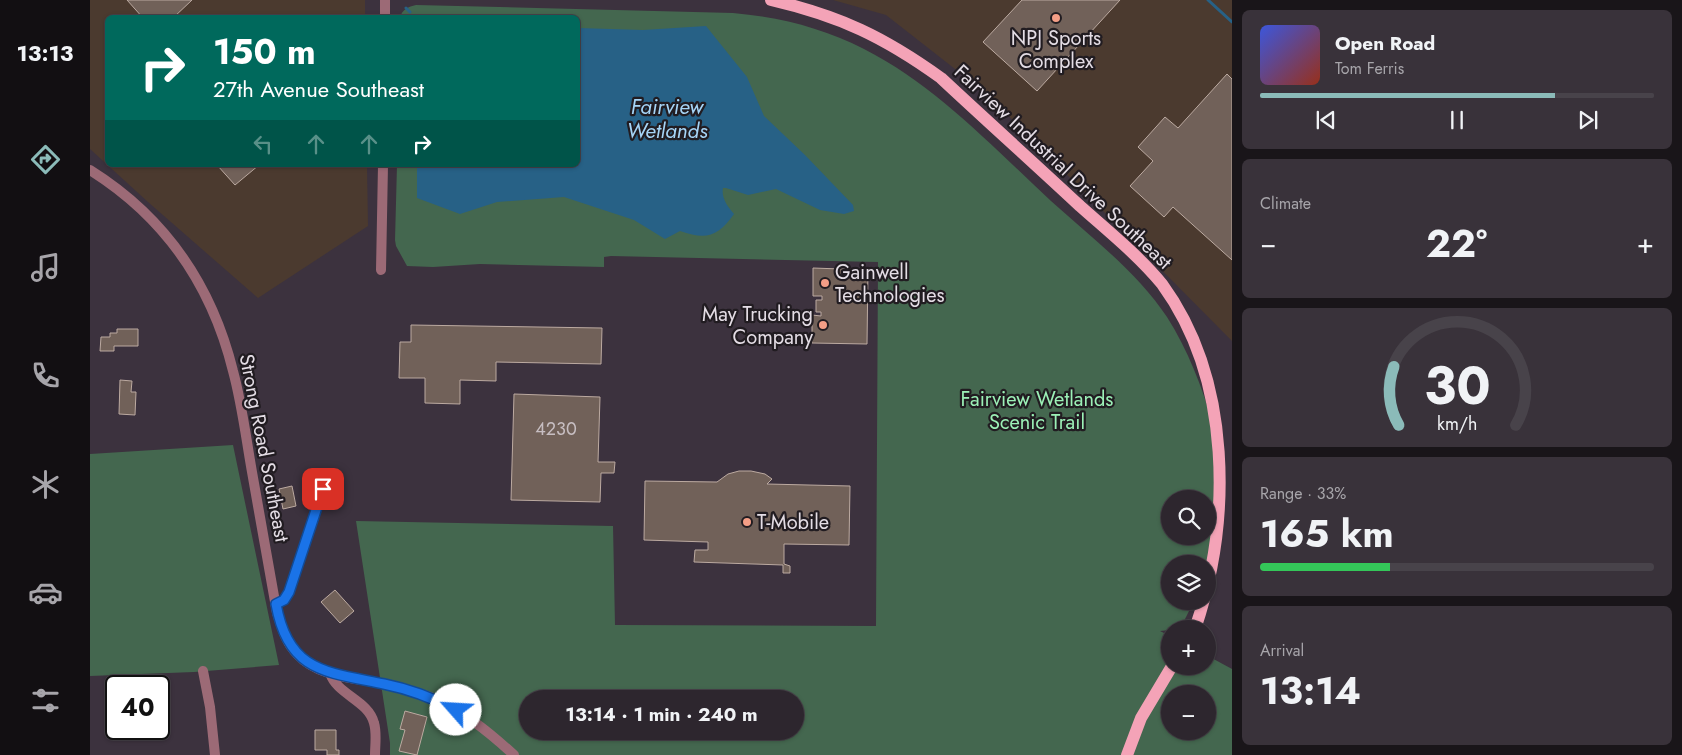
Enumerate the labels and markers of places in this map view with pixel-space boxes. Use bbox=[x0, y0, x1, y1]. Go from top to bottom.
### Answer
marker: NPJ Sports Complex bbox=[1050, 12, 1062, 24]
place label: NPJ Sports Complex bbox=[1011, 24, 1101, 76]
place label: Gainwell Technologies bbox=[835, 258, 945, 310]
marker: Gainwell Technologies bbox=[819, 277, 831, 289]
place label: May Trucking Company bbox=[702, 300, 813, 352]
marker: May Trucking Company bbox=[817, 319, 829, 331]
pin bbox=[302, 468, 344, 510]
place label: T-Mobile bbox=[757, 508, 829, 537]
marker: T-Mobile bbox=[741, 516, 753, 528]

